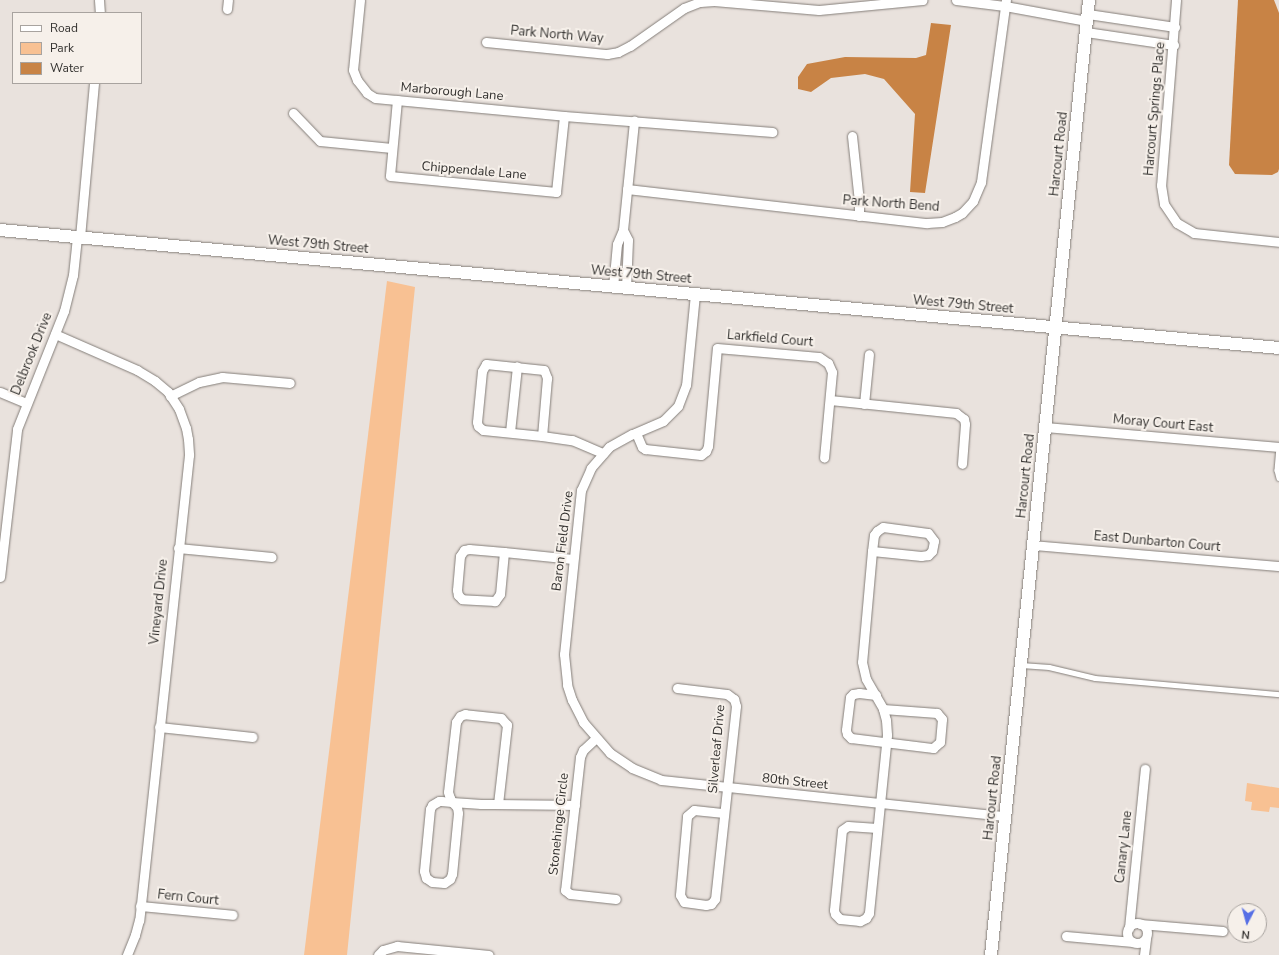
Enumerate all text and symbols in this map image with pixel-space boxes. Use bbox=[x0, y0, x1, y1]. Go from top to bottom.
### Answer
legend bbox=[12, 12, 142, 84]
text: Road bbox=[50, 20, 78, 36]
street label: Park North Way bbox=[510, 23, 604, 47]
text: Park bbox=[50, 40, 74, 56]
street label: Harcourt Springs Place bbox=[1141, 41, 1169, 177]
text: Water bbox=[50, 60, 84, 76]
street label: Marborough Lane bbox=[400, 80, 504, 104]
street label: Harcourt Road bbox=[1047, 111, 1071, 197]
street label: Chippendale Lane bbox=[421, 159, 527, 183]
street label: Park North Bend bbox=[842, 193, 940, 215]
street label: West 79th Street bbox=[267, 233, 369, 257]
street label: West 79th Street bbox=[590, 263, 692, 287]
street label: West 79th Street bbox=[912, 293, 1014, 317]
street label: Delbrook Drive bbox=[8, 310, 56, 398]
street label: Larkfield Court bbox=[726, 327, 814, 351]
street label: Moray Court East bbox=[1112, 412, 1214, 436]
street label: Harcourt Road bbox=[1014, 433, 1038, 519]
street label: Baron Field Drive bbox=[549, 490, 577, 592]
street label: East Dunbarton Court bbox=[1093, 529, 1221, 555]
street label: Vineyard Drive bbox=[147, 558, 171, 646]
street label: Silverleaf Drive bbox=[705, 704, 729, 794]
street label: Harcourt Road bbox=[981, 755, 1005, 841]
street label: 80th Street bbox=[761, 771, 829, 793]
street label: Stonehinge Circle bbox=[546, 772, 572, 876]
street label: Canary Lane bbox=[1112, 810, 1136, 884]
street label: Fern Court bbox=[157, 887, 219, 909]
north arrow bbox=[1227, 903, 1267, 943]
text: N bbox=[1241, 927, 1251, 942]

